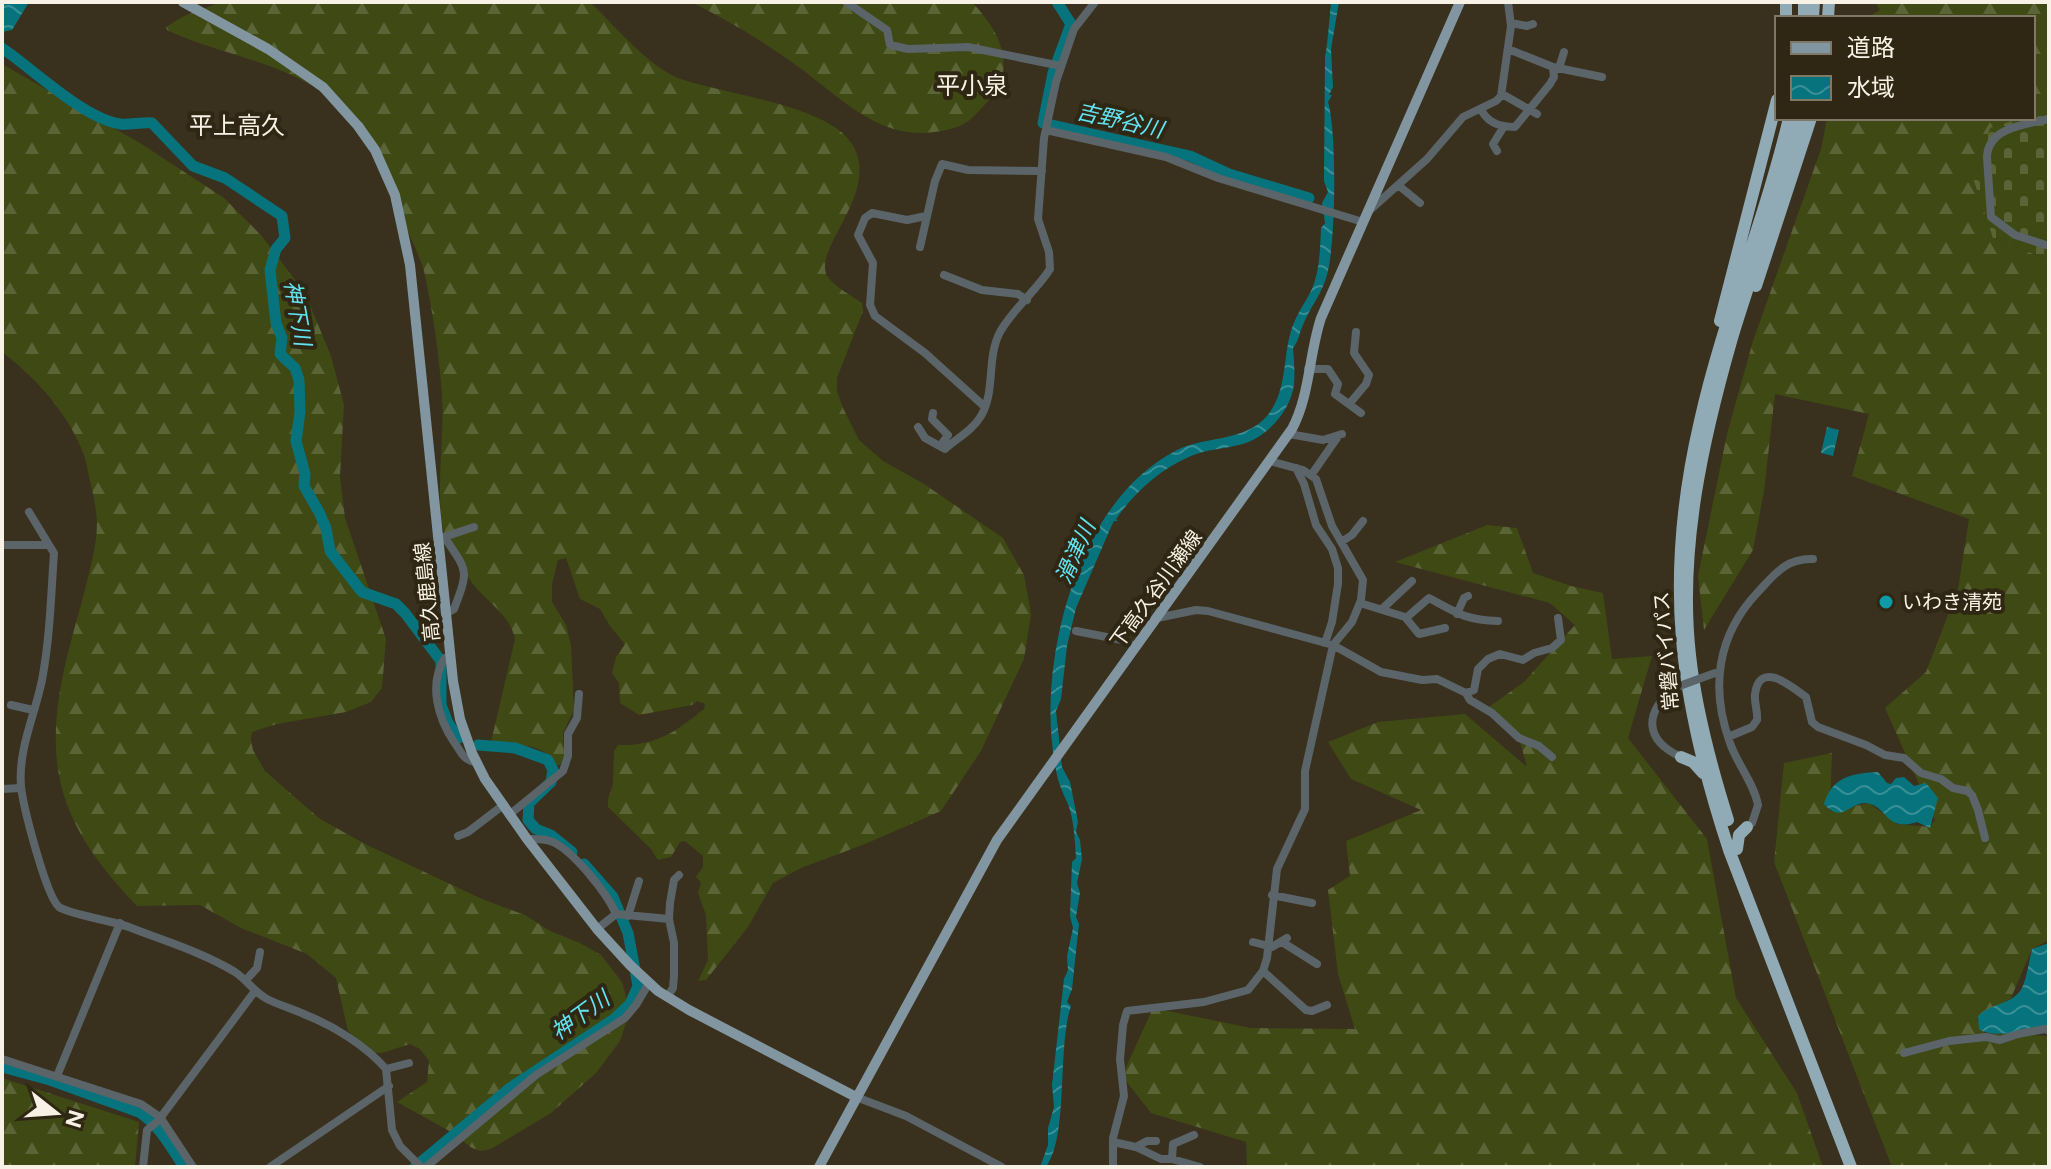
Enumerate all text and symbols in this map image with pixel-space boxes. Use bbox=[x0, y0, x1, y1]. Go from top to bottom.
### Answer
legend bbox=[1775, 16, 2035, 120]
text: 道路 bbox=[1847, 33, 1895, 62]
district label: 平小泉 bbox=[936, 71, 1008, 100]
text: 水域 bbox=[1847, 73, 1895, 102]
water label: 吉野谷川 bbox=[1074, 97, 1168, 144]
district label: 平上高久 bbox=[189, 111, 285, 140]
water label: 神下川 bbox=[278, 278, 317, 350]
water label: 滑津川 bbox=[1050, 515, 1102, 588]
street label: 下高久谷川瀬線 bbox=[1105, 525, 1207, 653]
street label: 高久鹿島線 bbox=[410, 541, 444, 643]
street label: 常磐バイパス bbox=[1649, 590, 1683, 712]
place label: いわき清苑 bbox=[1902, 590, 2002, 614]
marker: いわき清苑 bbox=[1877, 593, 1895, 611]
water label: 神下川 bbox=[546, 984, 617, 1046]
north arrow bbox=[16, 1073, 96, 1153]
text: N bbox=[59, 1107, 90, 1131]

